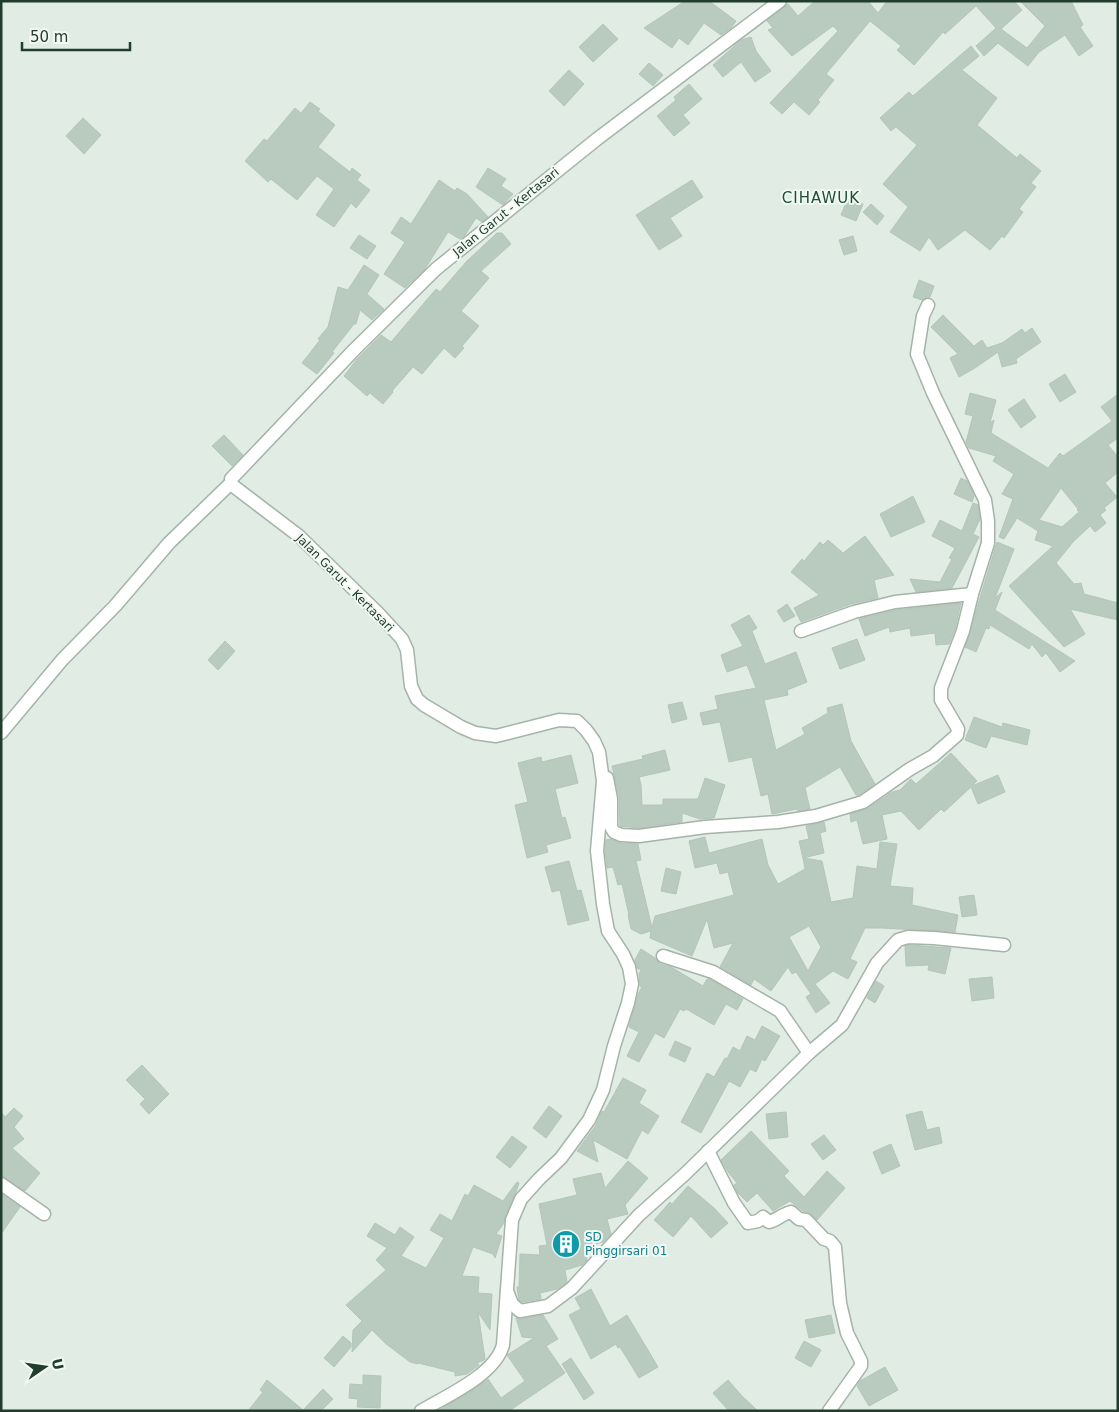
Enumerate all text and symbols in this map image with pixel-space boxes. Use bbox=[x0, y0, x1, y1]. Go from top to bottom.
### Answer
scale bar bbox=[22, 20, 130, 52]
text: 50 m bbox=[30, 28, 68, 46]
street label: Jalan Garut - Kertasari bbox=[449, 165, 562, 260]
district label: CIHAWUK bbox=[782, 189, 860, 207]
street label: Jalan Garut - Kertasari bbox=[293, 531, 397, 635]
building icon: SD Pinggirsari 01 bbox=[551, 1229, 581, 1259]
place label: SD Pinggirsari 01 bbox=[585, 1230, 667, 1258]
north arrow bbox=[20, 1342, 70, 1392]
text: U bbox=[49, 1357, 67, 1371]

